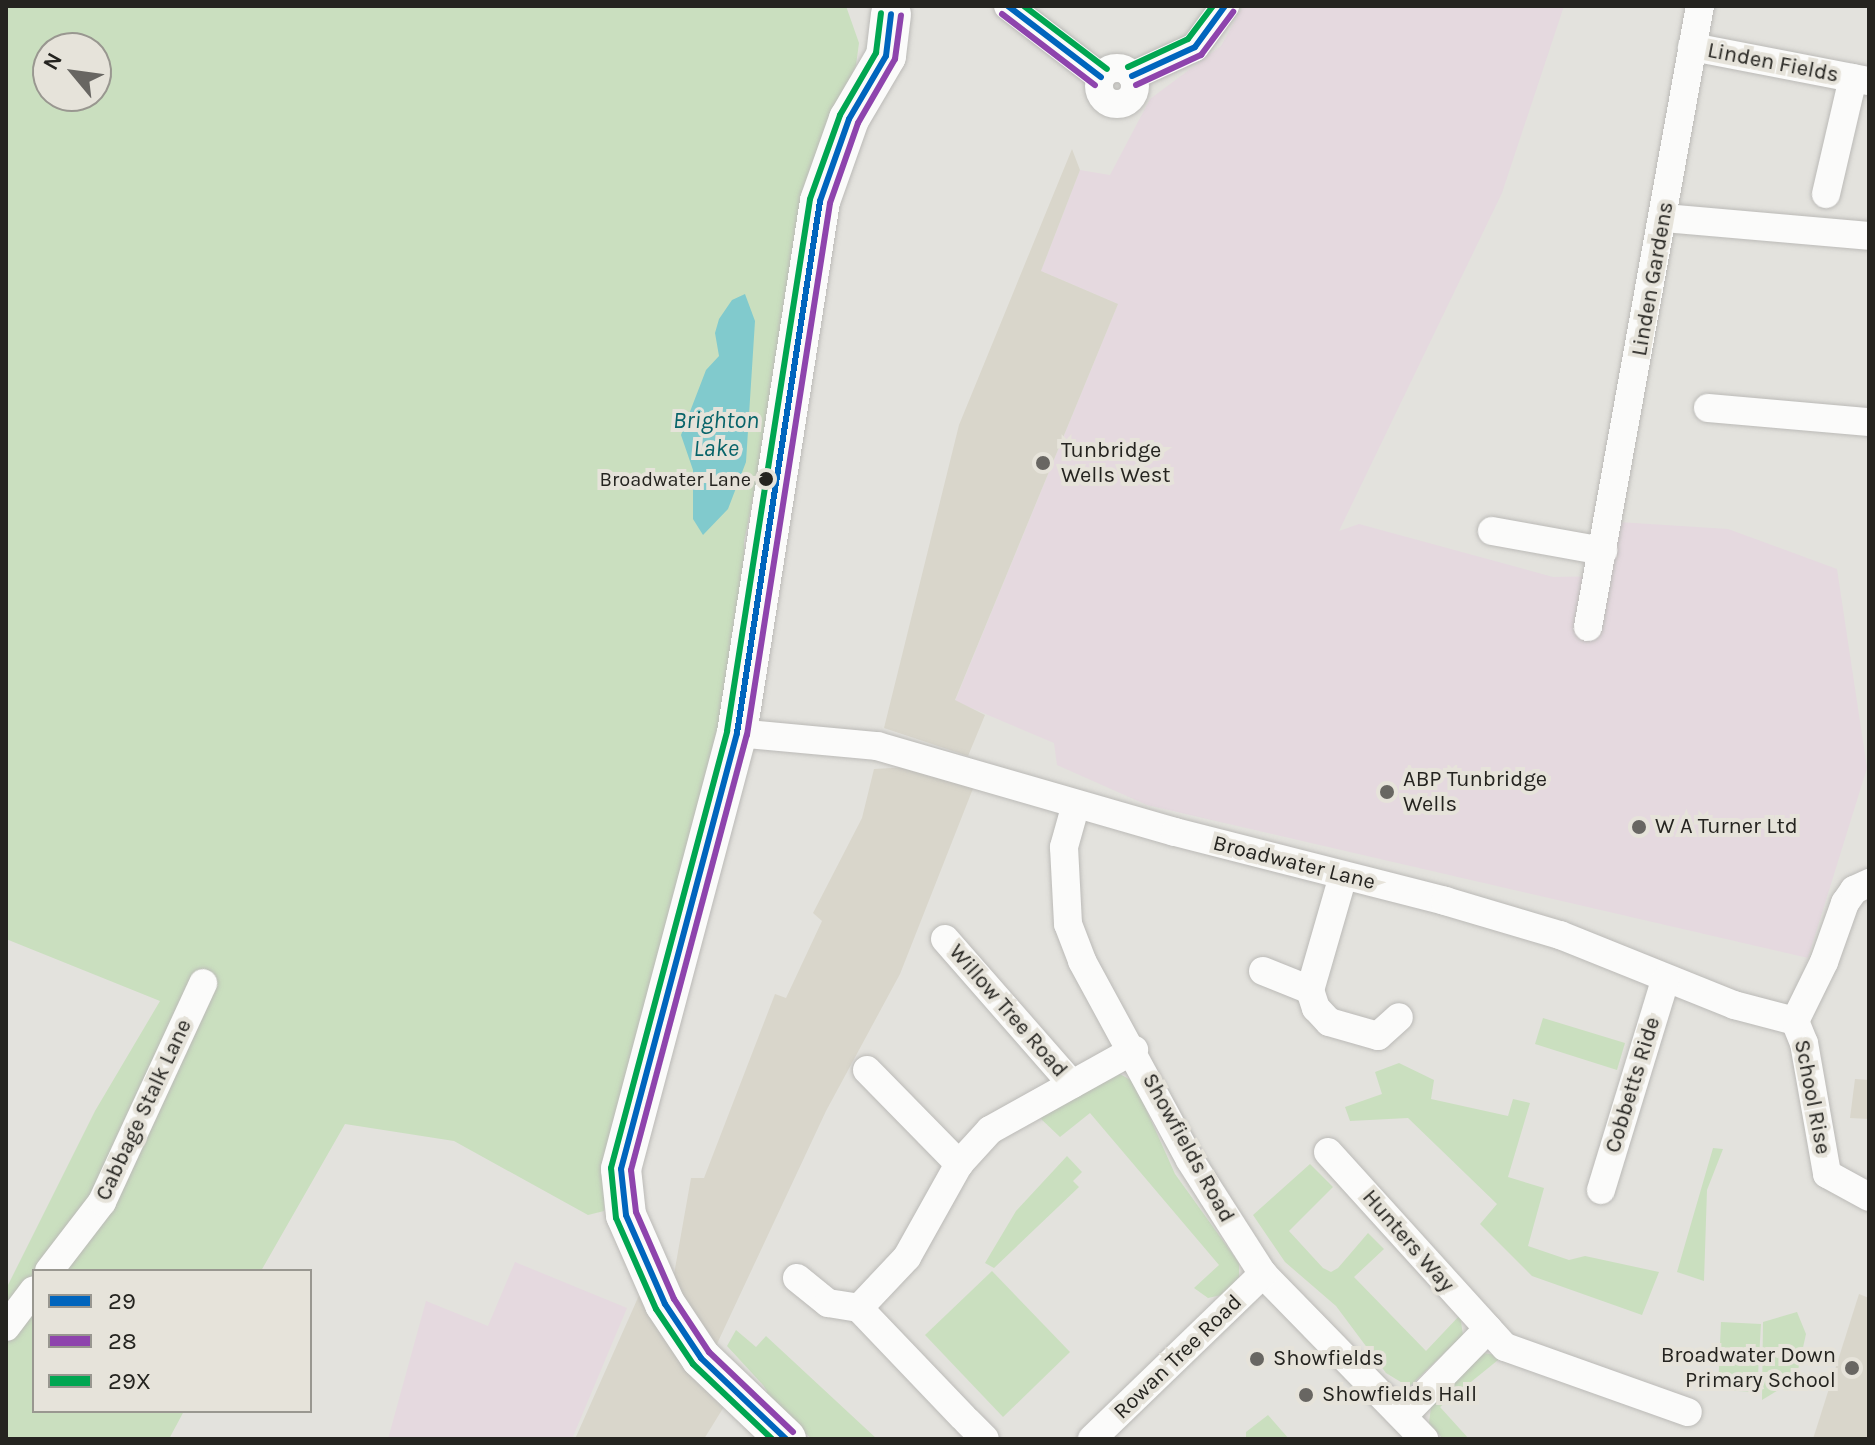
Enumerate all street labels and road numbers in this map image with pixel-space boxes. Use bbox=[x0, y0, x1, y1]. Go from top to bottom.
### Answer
street label: Linden Fields bbox=[1705, 37, 1841, 89]
street label: Linden Gardens bbox=[1626, 200, 1680, 358]
street label: Broadwater Lane bbox=[1210, 830, 1378, 896]
street label: Willow Tree Road bbox=[943, 939, 1073, 1083]
street label: Cobbetts Ride bbox=[1600, 1014, 1666, 1156]
street label: Cabbage Stalk Lane bbox=[90, 1015, 198, 1205]
street label: School Rise bbox=[1788, 1037, 1836, 1157]
street label: Showfields Road bbox=[1136, 1069, 1240, 1227]
street label: Hunters Way bbox=[1356, 1184, 1460, 1298]
street label: Rowan Tree Road bbox=[1108, 1289, 1248, 1425]

